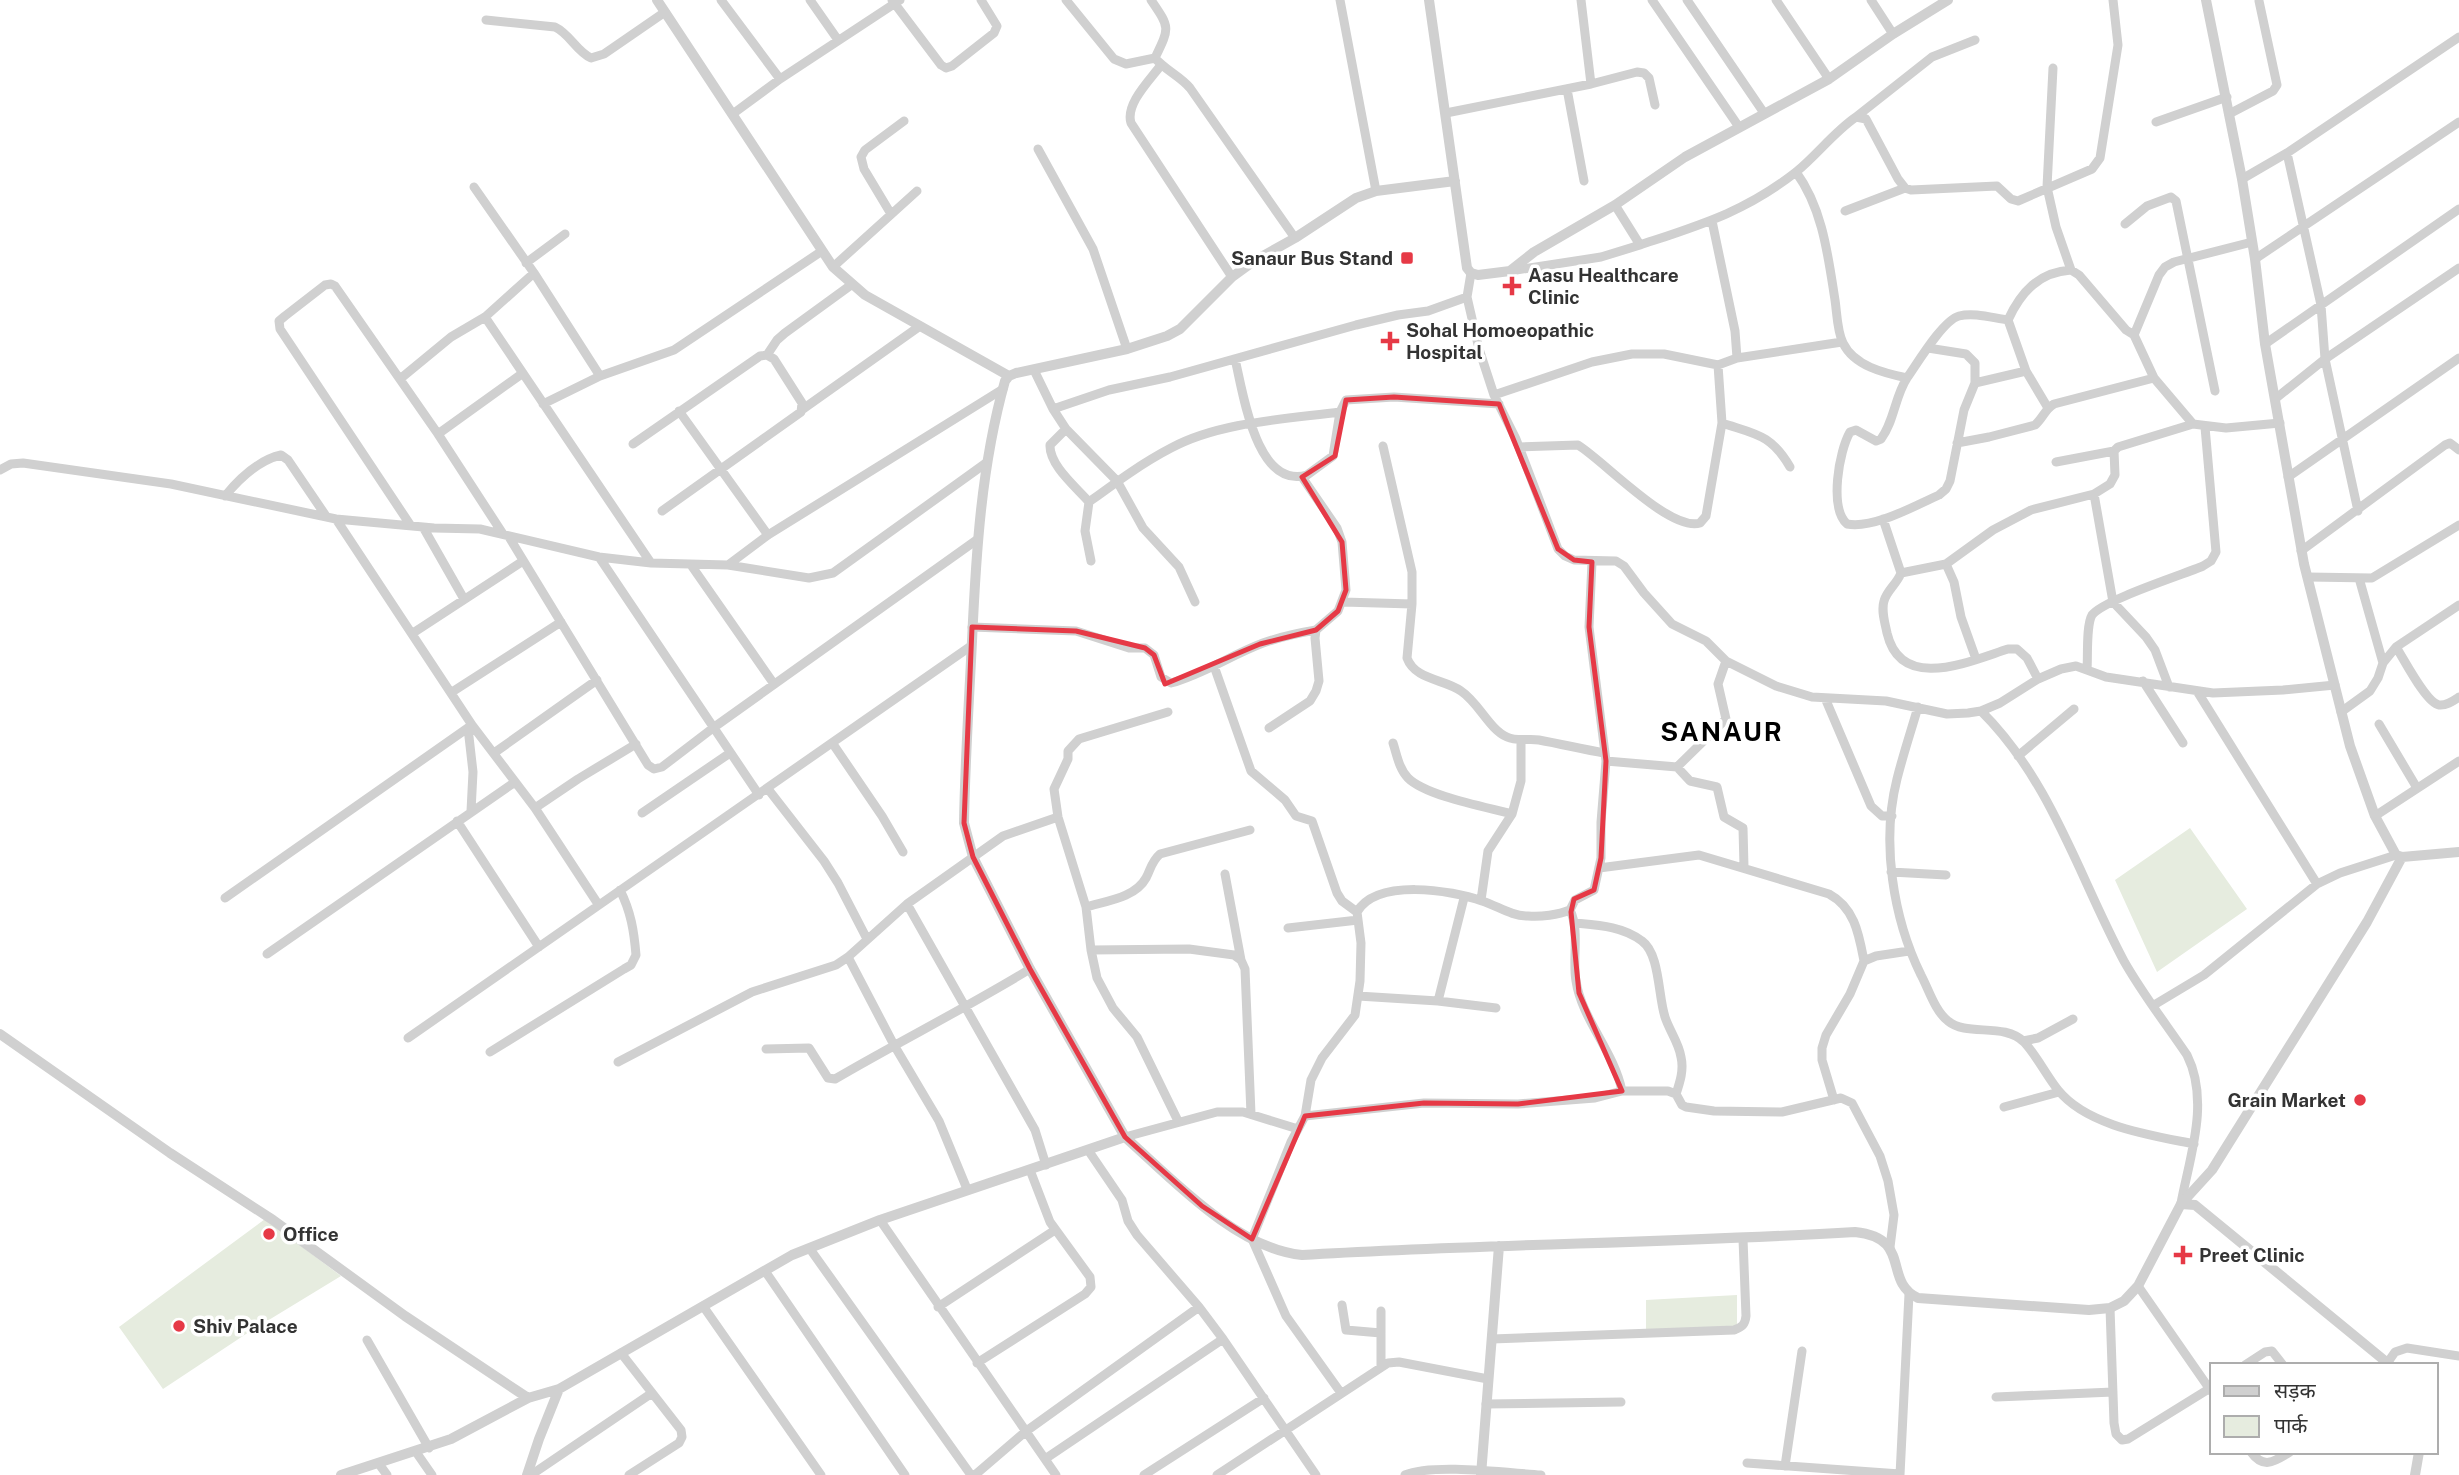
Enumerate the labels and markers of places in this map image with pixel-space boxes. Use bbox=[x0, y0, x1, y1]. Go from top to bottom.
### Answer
place label: Sanaur Bus Stand bbox=[1231, 247, 1393, 269]
marker: Sanaur Bus Stand bbox=[1399, 250, 1415, 266]
place label: Aasu Healthcare Clinic bbox=[1528, 264, 1679, 308]
marker: Aasu Healthcare Clinic bbox=[1502, 276, 1522, 296]
place label: Sohal Homoeopathic Hospital bbox=[1406, 319, 1594, 363]
marker: Sohal Homoeopathic Hospital bbox=[1380, 331, 1400, 351]
place label: Grain Market bbox=[2227, 1089, 2346, 1111]
marker: Grain Market bbox=[2352, 1092, 2368, 1108]
place label: Office bbox=[283, 1223, 339, 1245]
marker: Office bbox=[261, 1226, 277, 1242]
place label: Preet Clinic bbox=[2199, 1244, 2305, 1266]
marker: Preet Clinic bbox=[2173, 1245, 2193, 1265]
place label: Shiv Palace bbox=[193, 1315, 298, 1337]
marker: Shiv Palace bbox=[171, 1318, 187, 1334]

